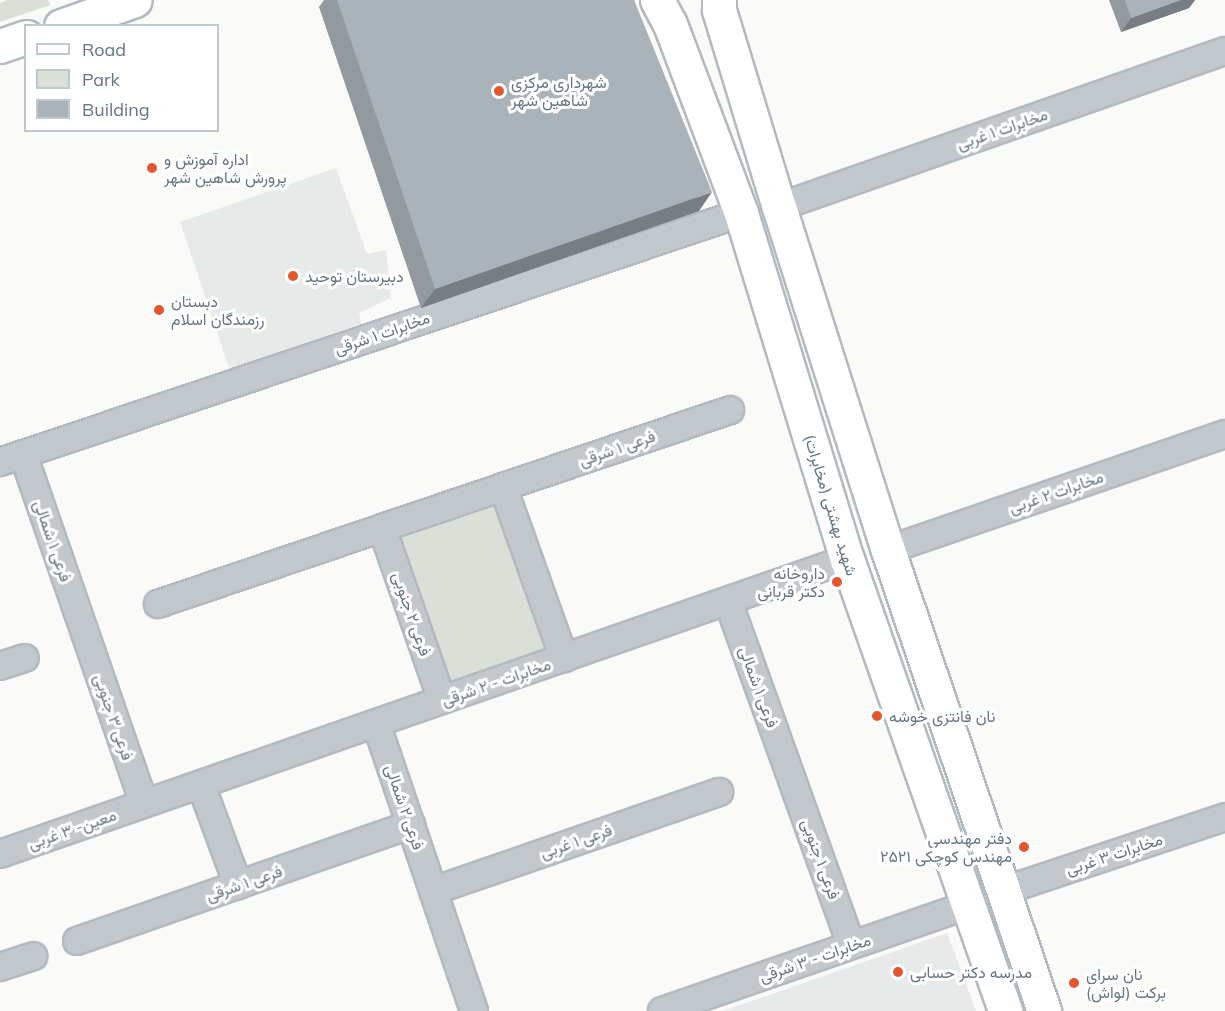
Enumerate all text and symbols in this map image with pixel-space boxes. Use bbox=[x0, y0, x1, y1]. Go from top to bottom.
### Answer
legend bbox=[24, 24, 219, 132]
text: Road bbox=[82, 38, 126, 61]
text: Park bbox=[82, 68, 120, 91]
place label: شهرداری مرکزی شاهین شهر bbox=[511, 72, 607, 110]
marker: شهرداری مرکزی شاهین شهر bbox=[492, 84, 506, 98]
text: Building bbox=[82, 98, 150, 121]
street label: مخابرات ۱ غربی bbox=[954, 104, 1050, 154]
place label: اداره آموزش و پرورش شاهین شهر bbox=[164, 149, 287, 187]
marker: اداره آموزش و پرورش شاهین شهر bbox=[145, 161, 159, 175]
place label: دبیرستان توحید bbox=[305, 266, 404, 286]
marker: دبیرستان توحید bbox=[286, 269, 300, 283]
place label: دبستان رزمندگان اسلام bbox=[171, 291, 264, 329]
marker: دبستان رزمندگان اسلام bbox=[152, 303, 166, 317]
street label: مخابرات ۱ شرقی bbox=[332, 308, 432, 358]
street label: فرعی ۱ شرقی bbox=[576, 426, 658, 470]
street label: شهید بهشتی (مخابرات) bbox=[800, 432, 862, 578]
street label: مخابرات ۲ غربی bbox=[1006, 467, 1106, 517]
street label: فرعی ۱ شمالی bbox=[30, 498, 76, 584]
place label: داروخانه دکتر قربانی bbox=[757, 563, 825, 601]
street label: فرعی ۲ جنوبی bbox=[389, 570, 435, 658]
marker: داروخانه دکتر قربانی bbox=[830, 575, 844, 589]
street label: فرعی ۱ شمالی bbox=[735, 644, 783, 730]
street label: مخابرات - ۲ شرقی bbox=[439, 654, 553, 710]
street label: فرعی ۳ جنوبی bbox=[90, 671, 138, 763]
place label: نان فانتزی خوشه bbox=[889, 706, 995, 726]
marker: نان فانتزی خوشه bbox=[870, 709, 884, 723]
street label: فرعی ۲ شمالی bbox=[381, 762, 429, 852]
street label: معین- ۳ غربی bbox=[25, 805, 119, 853]
street label: فرعی ۱ جنوبی bbox=[798, 816, 844, 902]
street label: فرعی ۱ غربی bbox=[538, 820, 614, 862]
place label: دفتر مهندسی ۲۵۲۱ مهندس کوچکی bbox=[880, 828, 1012, 866]
street label: مخابرات ۳ غربی bbox=[1063, 829, 1165, 879]
marker: دفتر مهندسی ۲۵۲۱ مهندس کوچکی bbox=[1017, 840, 1031, 854]
street label: فرعی ۱ شرقی bbox=[203, 861, 285, 905]
street label: مخابرات - ۳ شرقی bbox=[757, 930, 873, 986]
place label: مدرسه دکتر حسابی bbox=[910, 962, 1032, 982]
place label: نان سرای برکت (لواش) bbox=[1086, 964, 1166, 1002]
marker: مدرسه دکتر حسابی bbox=[891, 965, 905, 979]
marker: نان سرای برکت (لواش) bbox=[1067, 976, 1081, 990]

